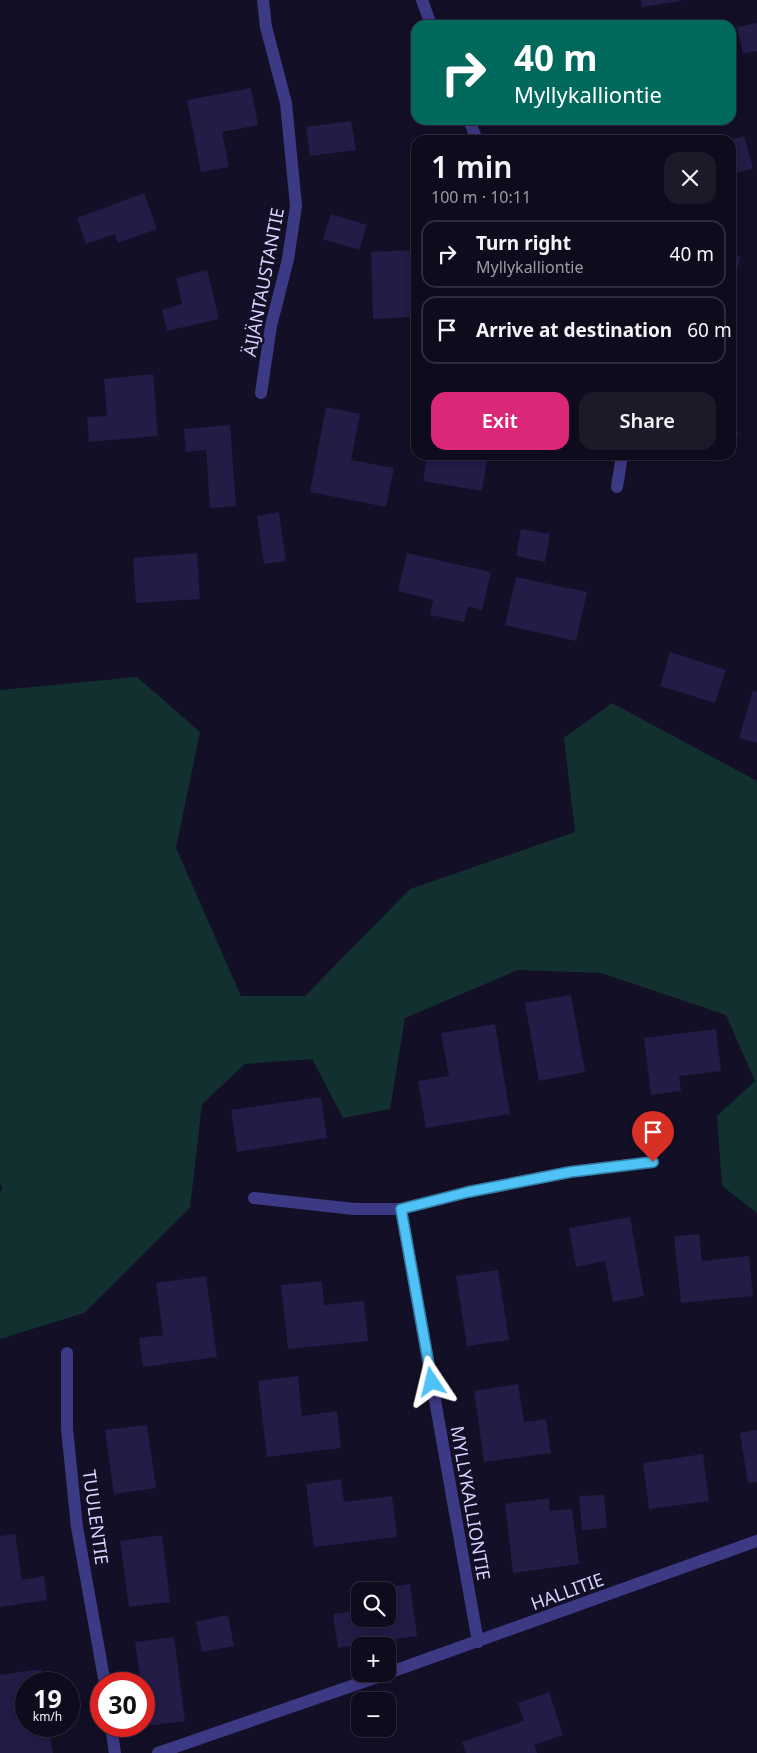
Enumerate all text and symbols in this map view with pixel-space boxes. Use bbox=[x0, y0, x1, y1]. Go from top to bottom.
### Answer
text: 40 m bbox=[514, 34, 597, 81]
icon: right bbox=[431, 40, 496, 105]
text: Myllykalliontie bbox=[514, 79, 662, 109]
text: 1 min bbox=[431, 146, 512, 187]
button: close bbox=[664, 152, 716, 204]
text: 100 m · 10:11 bbox=[431, 186, 531, 208]
street label: ÄIJÄNTAUSTANTIE bbox=[237, 206, 289, 358]
text: Turn right bbox=[476, 230, 571, 256]
icon: right bbox=[433, 240, 461, 268]
text: 40 m bbox=[670, 241, 714, 267]
text: Myllykalliontie bbox=[476, 256, 584, 278]
icon: arrive bbox=[433, 316, 461, 344]
text: Arrive at destination bbox=[476, 317, 672, 343]
text: 60 m bbox=[687, 317, 732, 343]
button: Exit bbox=[431, 392, 569, 450]
button: Share bbox=[579, 392, 716, 450]
pin bbox=[632, 1111, 674, 1162]
icon: arrive bbox=[639, 1118, 667, 1146]
position arrow bbox=[405, 1355, 457, 1407]
street label: MYLLYKALLIONTIE bbox=[446, 1424, 496, 1582]
street label: TUULENTIE bbox=[77, 1468, 115, 1566]
street label: HALLITIE bbox=[527, 1567, 607, 1615]
map controls bbox=[351, 1582, 396, 1737]
button: search bbox=[351, 1582, 396, 1627]
button: + bbox=[351, 1637, 396, 1682]
speed limit sign: 30 bbox=[90, 1672, 155, 1737]
text: 19 bbox=[33, 1681, 62, 1715]
button: − bbox=[351, 1692, 396, 1737]
text: km/h bbox=[33, 1708, 62, 1725]

